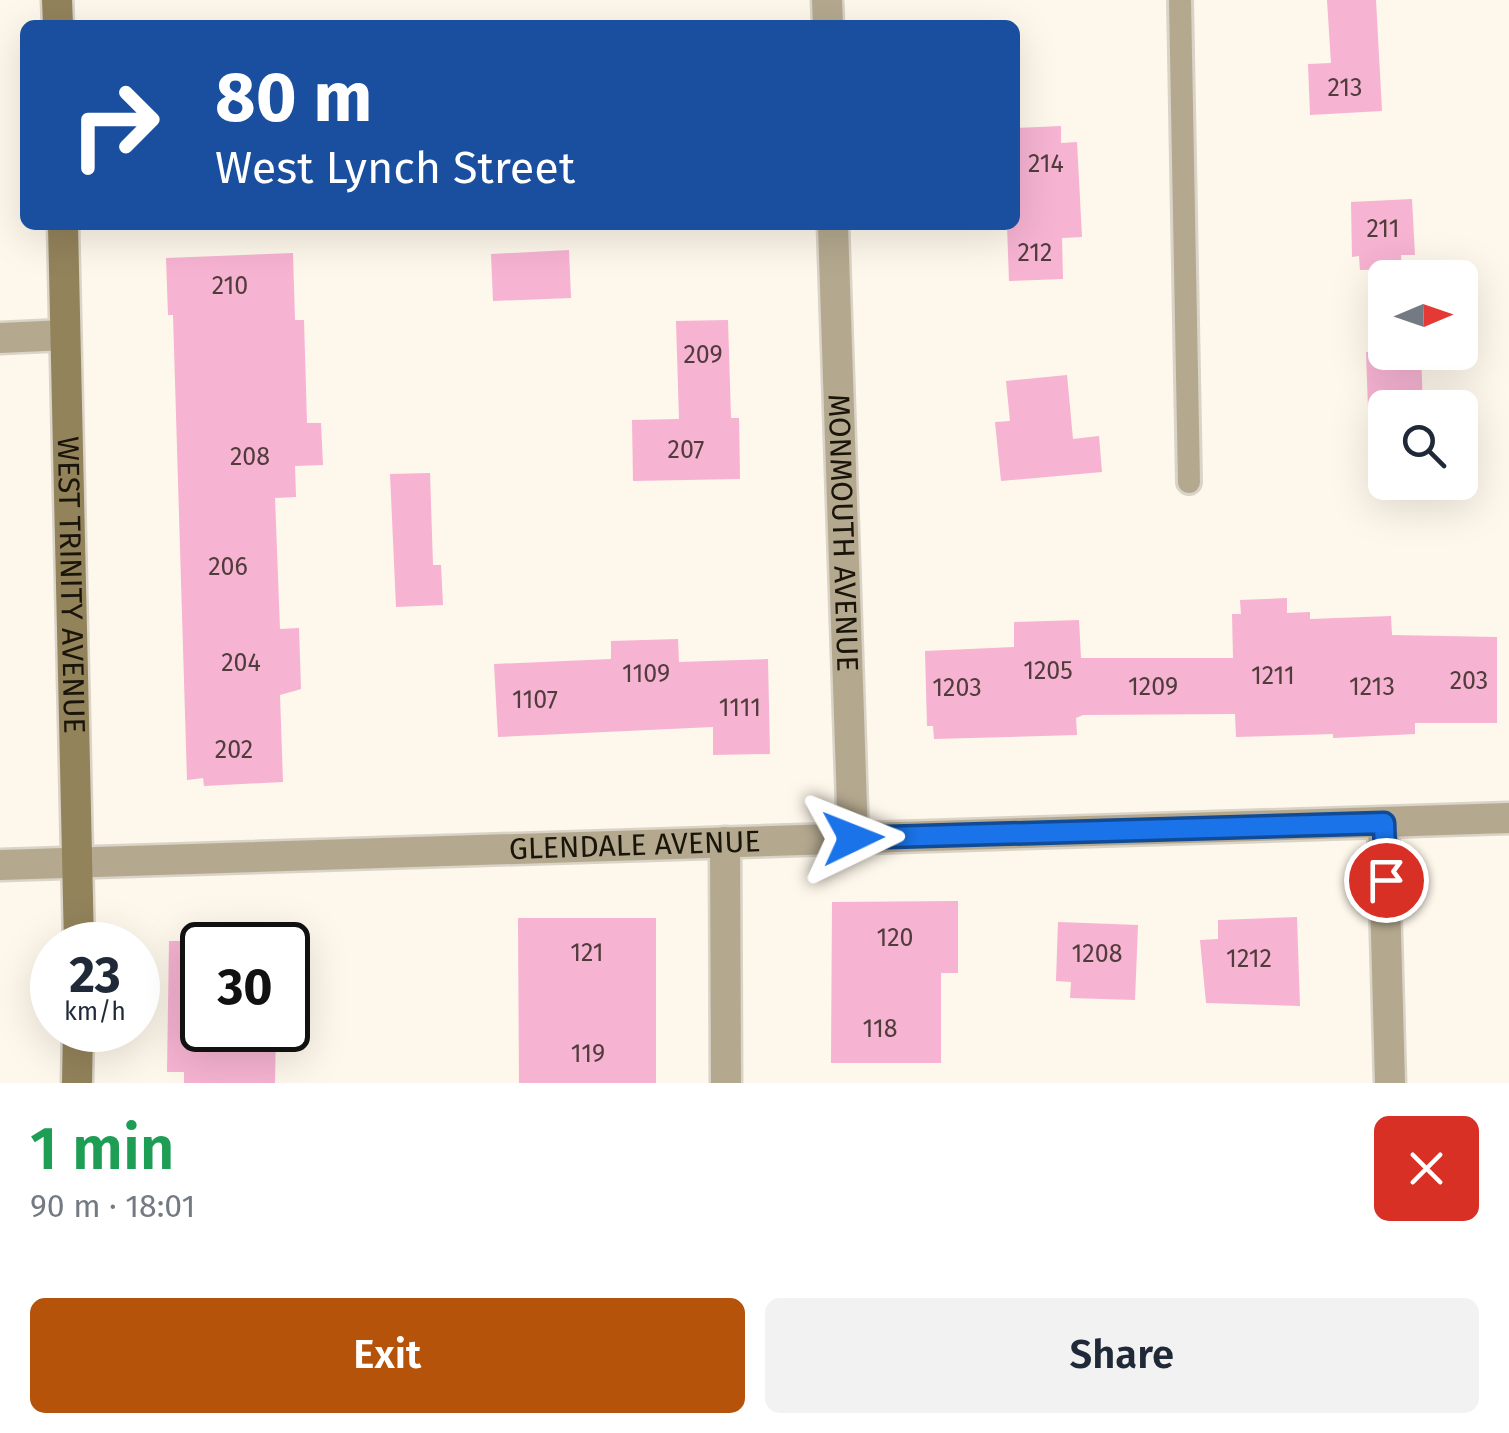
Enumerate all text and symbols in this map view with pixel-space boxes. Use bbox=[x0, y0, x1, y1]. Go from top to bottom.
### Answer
text: 80 m bbox=[215, 56, 372, 140]
icon: right bbox=[50, 60, 180, 190]
house number: 213 bbox=[1327, 73, 1363, 103]
text: West Lynch Street bbox=[215, 141, 575, 195]
house number: 214 bbox=[1028, 149, 1064, 179]
house number: 211 bbox=[1366, 214, 1400, 244]
house number: 212 bbox=[1018, 238, 1052, 268]
north arrow bbox=[1368, 260, 1478, 370]
map controls bbox=[1368, 260, 1478, 500]
house number: 210 bbox=[212, 271, 248, 301]
house number: 209 bbox=[683, 340, 723, 370]
button: search bbox=[1368, 390, 1478, 500]
street label: MONMOUTH AVENUE bbox=[821, 393, 866, 672]
house number: 207 bbox=[668, 435, 704, 465]
street label: WEST TRINITY AVENUE bbox=[50, 436, 92, 734]
house number: 208 bbox=[230, 442, 270, 472]
house number: 206 bbox=[208, 552, 248, 582]
house number: 204 bbox=[221, 648, 261, 678]
house number: 1205 bbox=[1023, 656, 1073, 686]
house number: 1109 bbox=[622, 659, 670, 689]
house number: 1211 bbox=[1251, 661, 1295, 691]
house number: 203 bbox=[1450, 666, 1488, 696]
house number: 1209 bbox=[1128, 672, 1178, 702]
house number: 1213 bbox=[1349, 672, 1395, 702]
house number: 1203 bbox=[932, 673, 982, 703]
house number: 1107 bbox=[512, 685, 558, 715]
house number: 1111 bbox=[719, 693, 761, 723]
house number: 202 bbox=[215, 735, 253, 765]
position arrow bbox=[801, 786, 905, 890]
street label: GLENDALE AVENUE bbox=[508, 823, 761, 867]
pin bbox=[1344, 838, 1429, 923]
icon: arrive bbox=[1359, 853, 1414, 908]
speed limit sign: 30 bbox=[180, 922, 310, 1052]
house number: 120 bbox=[876, 923, 914, 953]
house number: 121 bbox=[570, 938, 604, 968]
house number: 1208 bbox=[1072, 939, 1122, 969]
house number: 1212 bbox=[1226, 944, 1272, 974]
text: 23 bbox=[69, 945, 121, 1005]
text: km/h bbox=[64, 997, 126, 1027]
house number: 118 bbox=[862, 1014, 898, 1044]
house number: 119 bbox=[571, 1039, 605, 1069]
text: 1 min bbox=[30, 1113, 175, 1185]
button: close bbox=[1374, 1116, 1479, 1221]
text: 90 m · 18:01 bbox=[30, 1187, 195, 1225]
button: Exit bbox=[30, 1298, 745, 1413]
button: Share bbox=[765, 1298, 1479, 1413]

